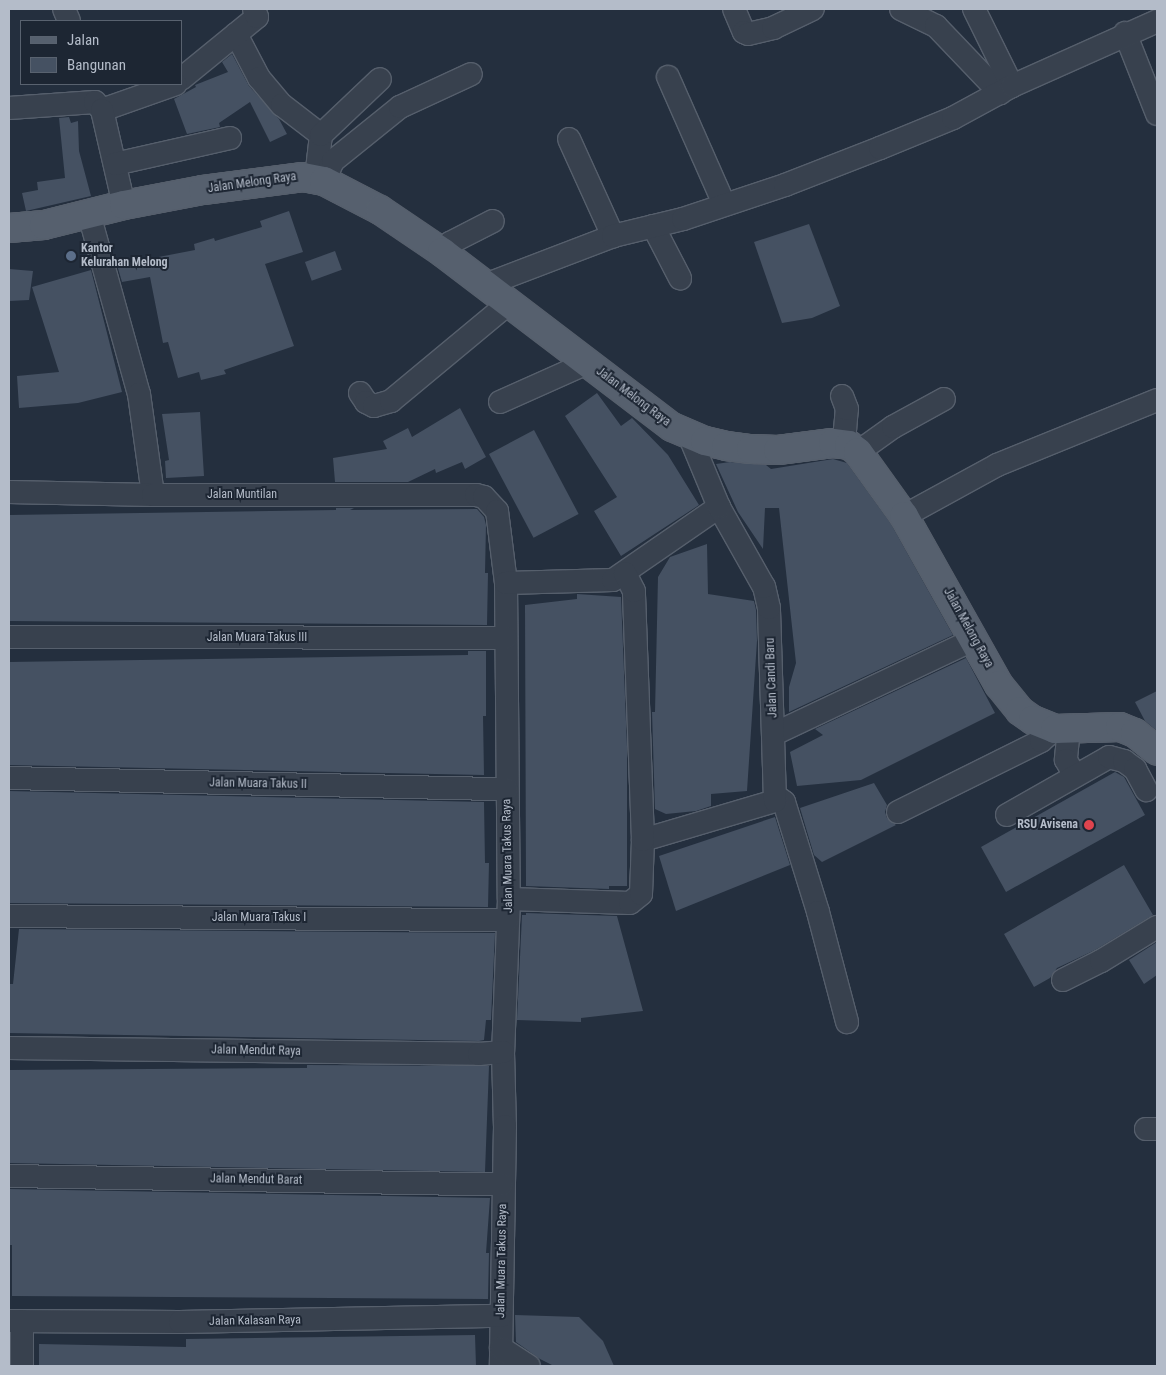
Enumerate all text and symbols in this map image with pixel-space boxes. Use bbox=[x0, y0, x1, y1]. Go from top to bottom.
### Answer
legend bbox=[20, 20, 182, 85]
text: Jalan bbox=[67, 31, 99, 49]
text: Bangunan bbox=[67, 56, 126, 74]
street label: Jalan Melong Raya bbox=[207, 170, 297, 196]
place label: Kantor Kelurahan Melong bbox=[81, 242, 168, 270]
marker: Kantor Kelurahan Melong bbox=[65, 250, 77, 262]
street label: Jalan Melong Raya bbox=[593, 364, 673, 430]
street label: Jalan Muntilan bbox=[207, 488, 277, 502]
street label: Jalan Melong Raya bbox=[940, 585, 996, 671]
street label: Jalan Muara Takus III bbox=[207, 631, 307, 645]
street label: Jalan Candi Baru bbox=[763, 638, 781, 718]
street label: Jalan Muara Takus II bbox=[209, 776, 307, 792]
street label: Jalan Muara Takus Raya bbox=[500, 799, 516, 913]
place label: RSU Avisena bbox=[1017, 818, 1078, 832]
marker: RSU Avisena bbox=[1082, 818, 1096, 832]
street label: Jalan Muara Takus I bbox=[212, 911, 306, 925]
street label: Jalan Mendut Raya bbox=[211, 1043, 301, 1059]
street label: Jalan Mendut Barat bbox=[210, 1172, 302, 1188]
street label: Jalan Muara Takus Raya bbox=[494, 1204, 510, 1318]
street label: Jalan Kalasan Raya bbox=[209, 1313, 301, 1329]

